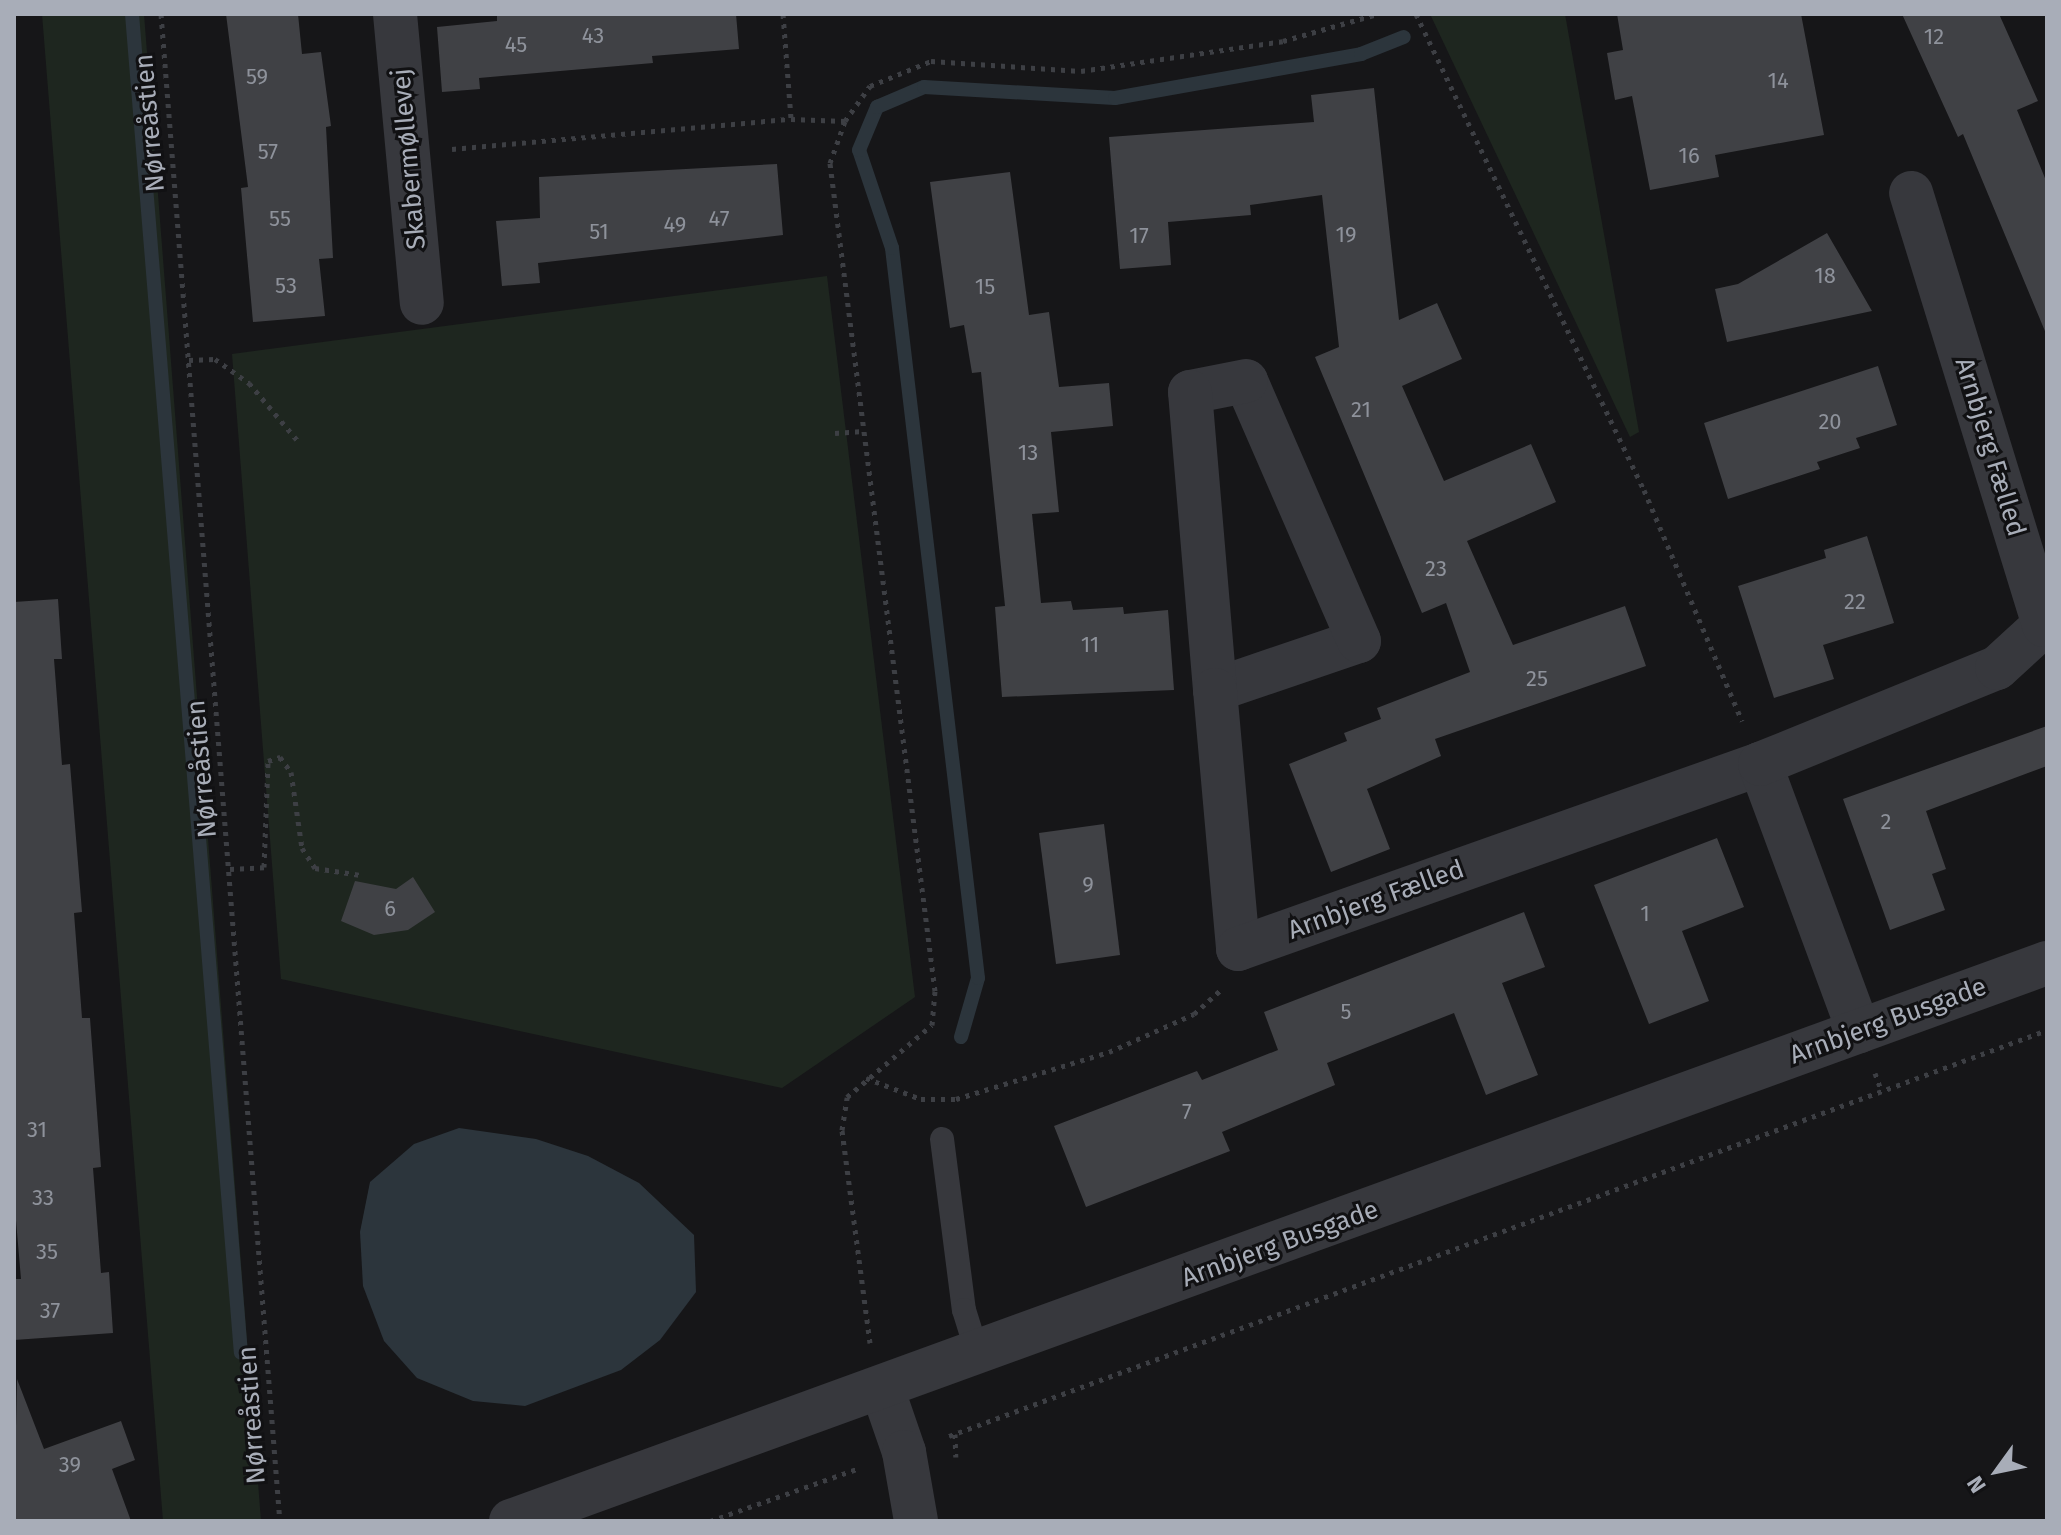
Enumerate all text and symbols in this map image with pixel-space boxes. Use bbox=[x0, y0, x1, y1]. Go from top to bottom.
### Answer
house number: 43 bbox=[582, 23, 604, 49]
house number: 12 bbox=[1924, 24, 1944, 50]
house number: 45 bbox=[505, 32, 527, 58]
street label: Nørreåstien bbox=[128, 53, 172, 193]
house number: 59 bbox=[246, 64, 268, 90]
street label: Skabermøllevej bbox=[386, 67, 432, 251]
house number: 14 bbox=[1767, 68, 1789, 94]
house number: 57 bbox=[258, 139, 278, 165]
house number: 16 bbox=[1678, 143, 1700, 169]
house number: 55 bbox=[269, 206, 291, 232]
house number: 47 bbox=[709, 206, 729, 232]
house number: 49 bbox=[664, 212, 686, 238]
house number: 51 bbox=[589, 219, 609, 245]
house number: 19 bbox=[1335, 222, 1357, 248]
house number: 17 bbox=[1129, 223, 1149, 249]
house number: 18 bbox=[1814, 263, 1836, 289]
house number: 53 bbox=[275, 273, 297, 299]
house number: 15 bbox=[975, 274, 995, 300]
street label: Arnbjerg Fælled bbox=[1948, 354, 2032, 540]
house number: 21 bbox=[1351, 397, 1371, 423]
house number: 20 bbox=[1818, 409, 1842, 435]
house number: 13 bbox=[1018, 440, 1038, 466]
house number: 23 bbox=[1425, 556, 1447, 582]
house number: 22 bbox=[1844, 589, 1866, 615]
house number: 11 bbox=[1081, 632, 1099, 658]
house number: 25 bbox=[1526, 666, 1548, 692]
street label: Nørreåstien bbox=[180, 699, 224, 839]
house number: 2 bbox=[1881, 809, 1891, 835]
street label: Arnbjerg Fælled bbox=[1284, 854, 1468, 946]
house number: 9 bbox=[1082, 872, 1094, 898]
house number: 6 bbox=[384, 896, 396, 922]
house number: 1 bbox=[1640, 901, 1650, 927]
street label: Arnbjerg Busgade bbox=[1785, 971, 1991, 1071]
house number: 5 bbox=[1340, 999, 1352, 1025]
house number: 7 bbox=[1182, 1099, 1192, 1125]
house number: 31 bbox=[27, 1117, 47, 1143]
house number: 33 bbox=[32, 1185, 54, 1211]
street label: Arnbjerg Busgade bbox=[1177, 1194, 1383, 1294]
house number: 35 bbox=[36, 1239, 58, 1265]
house number: 37 bbox=[40, 1298, 60, 1324]
street label: Nørreåstien bbox=[232, 1345, 272, 1485]
north arrow bbox=[1957, 1431, 2037, 1511]
house number: 39 bbox=[59, 1452, 81, 1478]
text: N bbox=[1961, 1471, 1992, 1498]

